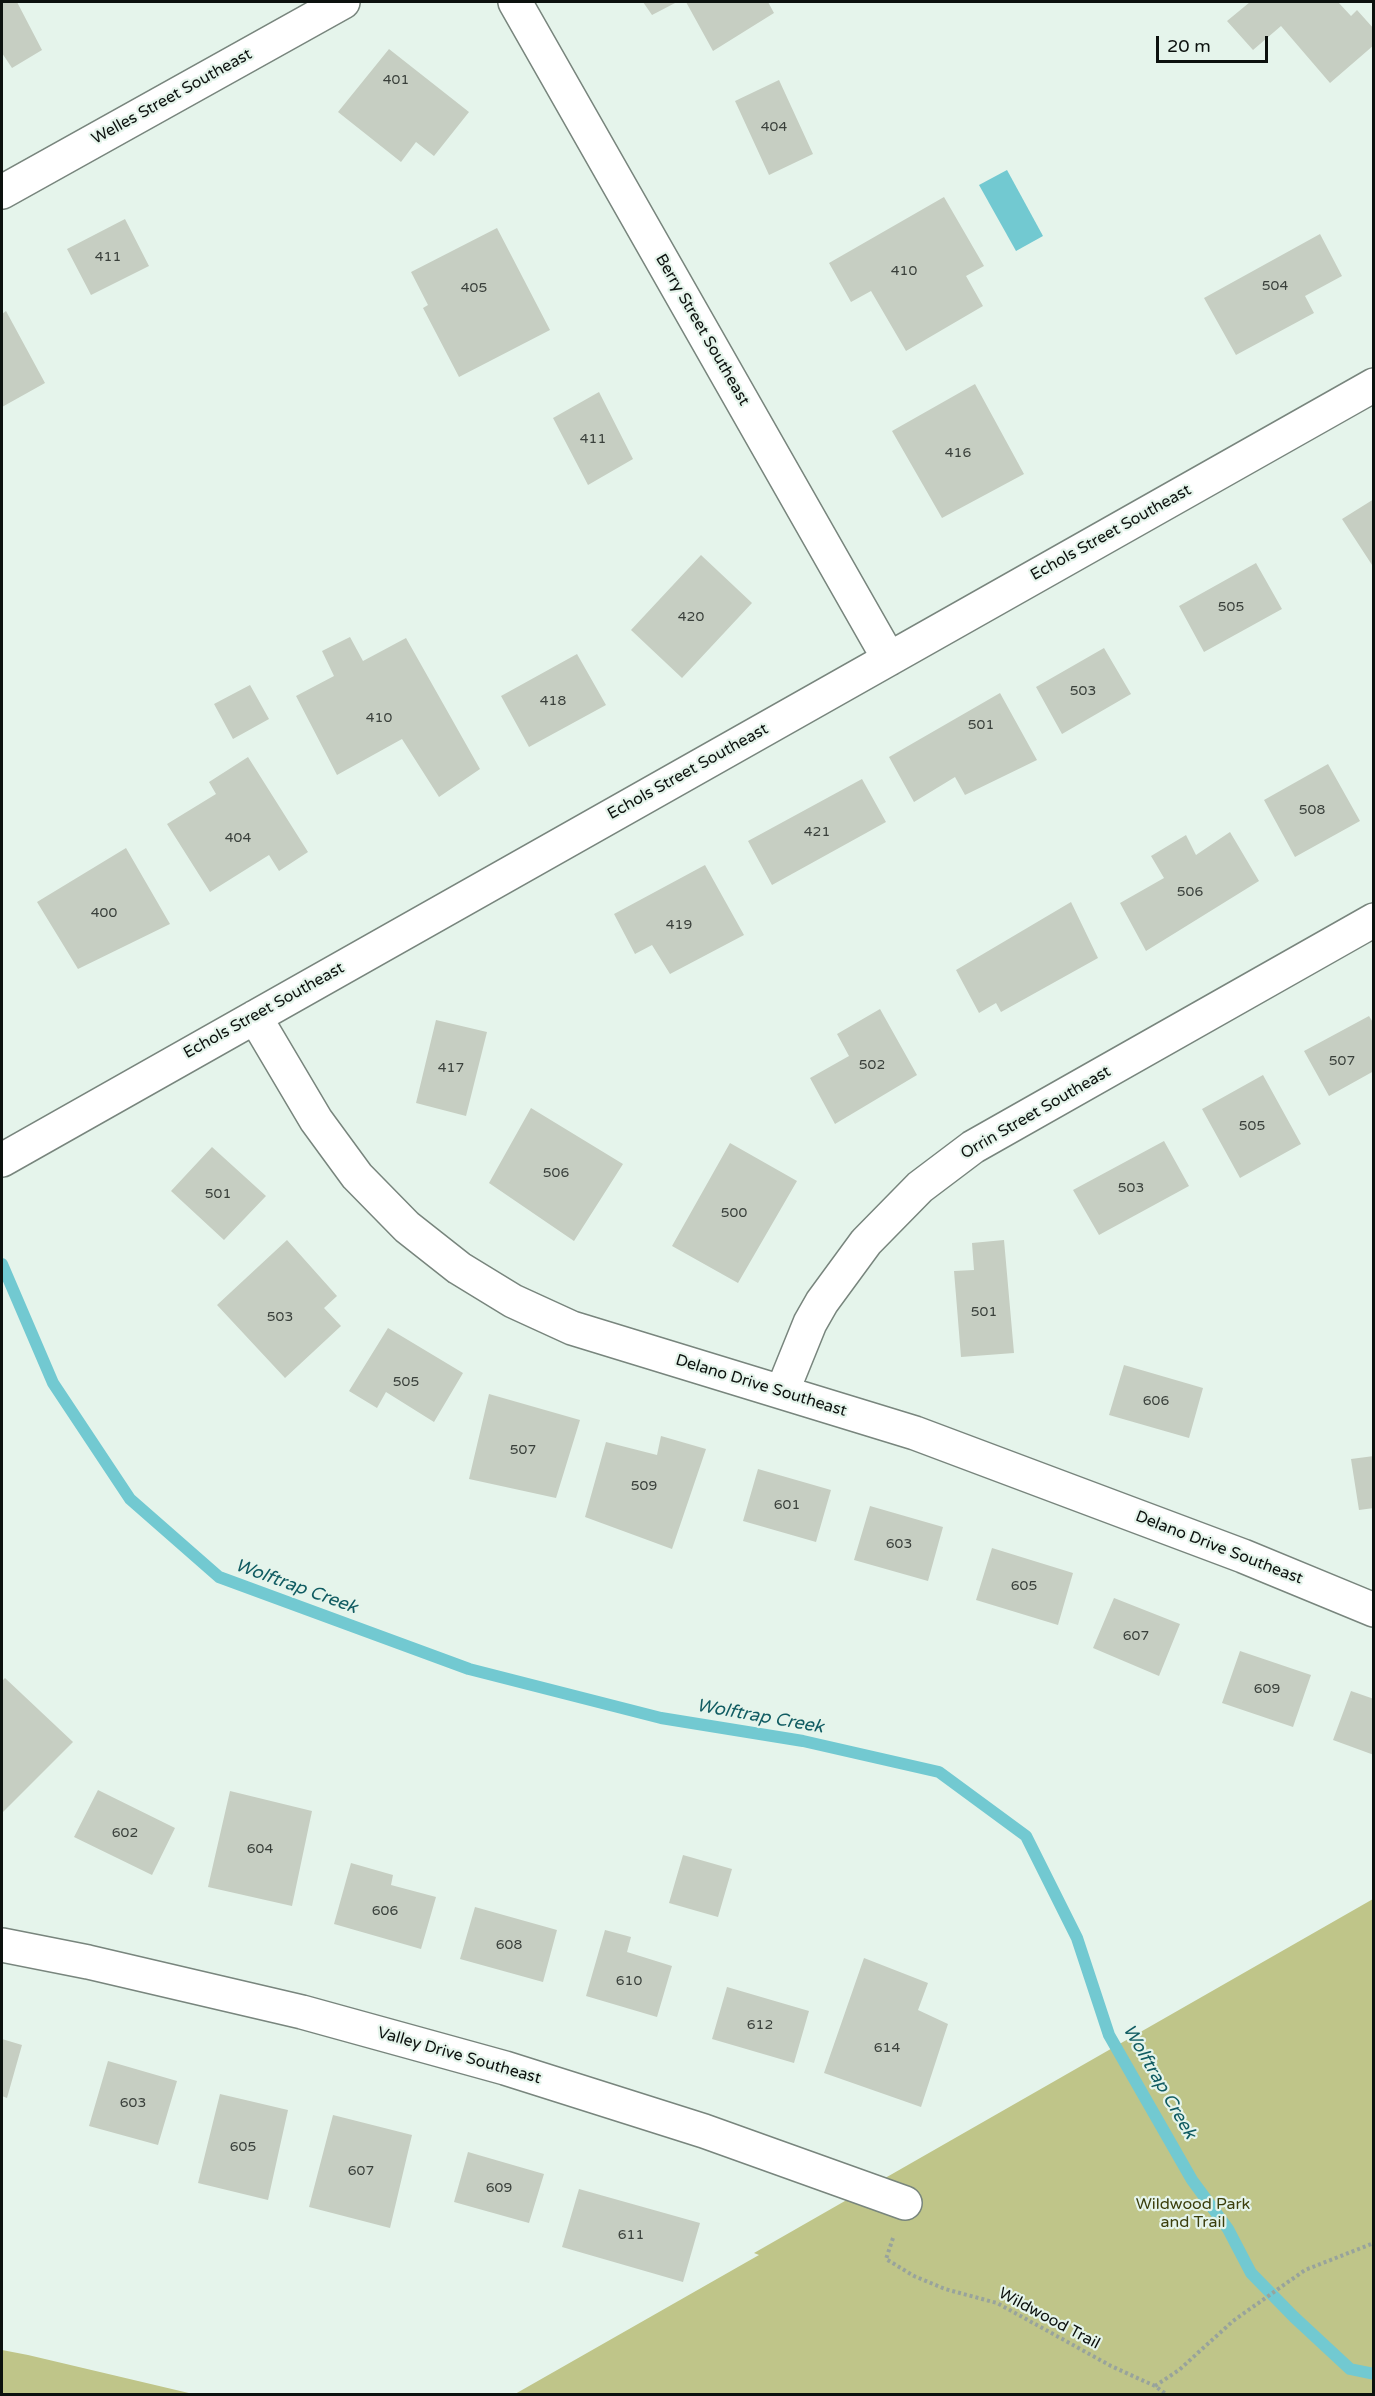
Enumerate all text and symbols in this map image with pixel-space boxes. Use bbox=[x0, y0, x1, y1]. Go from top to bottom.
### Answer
scale bar bbox=[1159, 24, 1272, 62]
text: 20 m bbox=[1167, 35, 1211, 57]
street label: Welles Street Southeast bbox=[89, 45, 255, 149]
house number: 401 bbox=[383, 72, 409, 88]
house number: 404 bbox=[761, 119, 787, 135]
house number: 411 bbox=[95, 249, 121, 265]
street label: Berry Street Southeast bbox=[651, 251, 753, 409]
house number: 410 bbox=[891, 263, 917, 279]
house number: 504 bbox=[1262, 278, 1288, 294]
house number: 405 bbox=[461, 280, 487, 296]
house number: 411 bbox=[580, 431, 606, 447]
house number: 416 bbox=[945, 445, 971, 461]
street label: Echols Street Southeast bbox=[1027, 481, 1195, 585]
house number: 505 bbox=[1218, 599, 1244, 615]
house number: 420 bbox=[678, 609, 704, 625]
house number: 503 bbox=[1070, 683, 1096, 699]
house number: 418 bbox=[540, 693, 566, 709]
house number: 410 bbox=[366, 710, 392, 726]
house number: 501 bbox=[968, 717, 994, 733]
street label: Echols Street Southeast bbox=[604, 720, 772, 824]
house number: 508 bbox=[1299, 802, 1325, 818]
house number: 421 bbox=[804, 824, 830, 840]
house number: 404 bbox=[225, 830, 251, 846]
house number: 506 bbox=[1177, 884, 1203, 900]
house number: 400 bbox=[91, 905, 117, 921]
house number: 419 bbox=[666, 917, 692, 933]
street label: Echols Street Southeast bbox=[180, 959, 348, 1063]
house number: 507 bbox=[1329, 1053, 1355, 1069]
house number: 502 bbox=[859, 1057, 885, 1073]
house number: 417 bbox=[438, 1060, 464, 1076]
street label: Orrin Street Southeast bbox=[958, 1062, 1114, 1164]
house number: 505 bbox=[1239, 1118, 1265, 1134]
house number: 506 bbox=[543, 1165, 569, 1181]
house number: 503 bbox=[1118, 1180, 1144, 1196]
house number: 501 bbox=[205, 1186, 231, 1202]
house number: 500 bbox=[721, 1205, 747, 1221]
house number: 501 bbox=[971, 1304, 997, 1320]
house number: 503 bbox=[267, 1309, 293, 1325]
street label: Delano Drive Southeast bbox=[673, 1351, 849, 1421]
house number: 505 bbox=[393, 1374, 419, 1390]
house number: 606 bbox=[1143, 1393, 1169, 1409]
house number: 507 bbox=[510, 1442, 536, 1458]
house number: 509 bbox=[631, 1478, 657, 1494]
house number: 601 bbox=[774, 1497, 800, 1513]
street label: Delano Drive Southeast bbox=[1133, 1507, 1305, 1589]
house number: 603 bbox=[886, 1536, 912, 1552]
water label: Wolftrap Creek bbox=[232, 1555, 360, 1619]
house number: 605 bbox=[1011, 1578, 1037, 1594]
house number: 607 bbox=[1123, 1628, 1149, 1644]
house number: 609 bbox=[1254, 1681, 1280, 1697]
water label: Wolftrap Creek bbox=[695, 1695, 825, 1739]
house number: 602 bbox=[112, 1825, 138, 1841]
house number: 604 bbox=[247, 1841, 273, 1857]
house number: 606 bbox=[372, 1903, 398, 1919]
house number: 608 bbox=[496, 1937, 522, 1953]
house number: 610 bbox=[616, 1973, 642, 1989]
house number: 612 bbox=[747, 2017, 773, 2033]
water label: Wolftrap Creek bbox=[1117, 2021, 1201, 2143]
street label: Valley Drive Southeast bbox=[375, 2023, 543, 2089]
house number: 614 bbox=[874, 2040, 900, 2056]
house number: 603 bbox=[120, 2095, 146, 2111]
house number: 605 bbox=[230, 2139, 256, 2155]
house number: 607 bbox=[348, 2163, 374, 2179]
house number: 609 bbox=[486, 2180, 512, 2196]
park label: Wildwood Park and Trail bbox=[1136, 2195, 1250, 2233]
house number: 611 bbox=[618, 2227, 644, 2243]
street label: Wildwood Trail bbox=[995, 2284, 1103, 2354]

